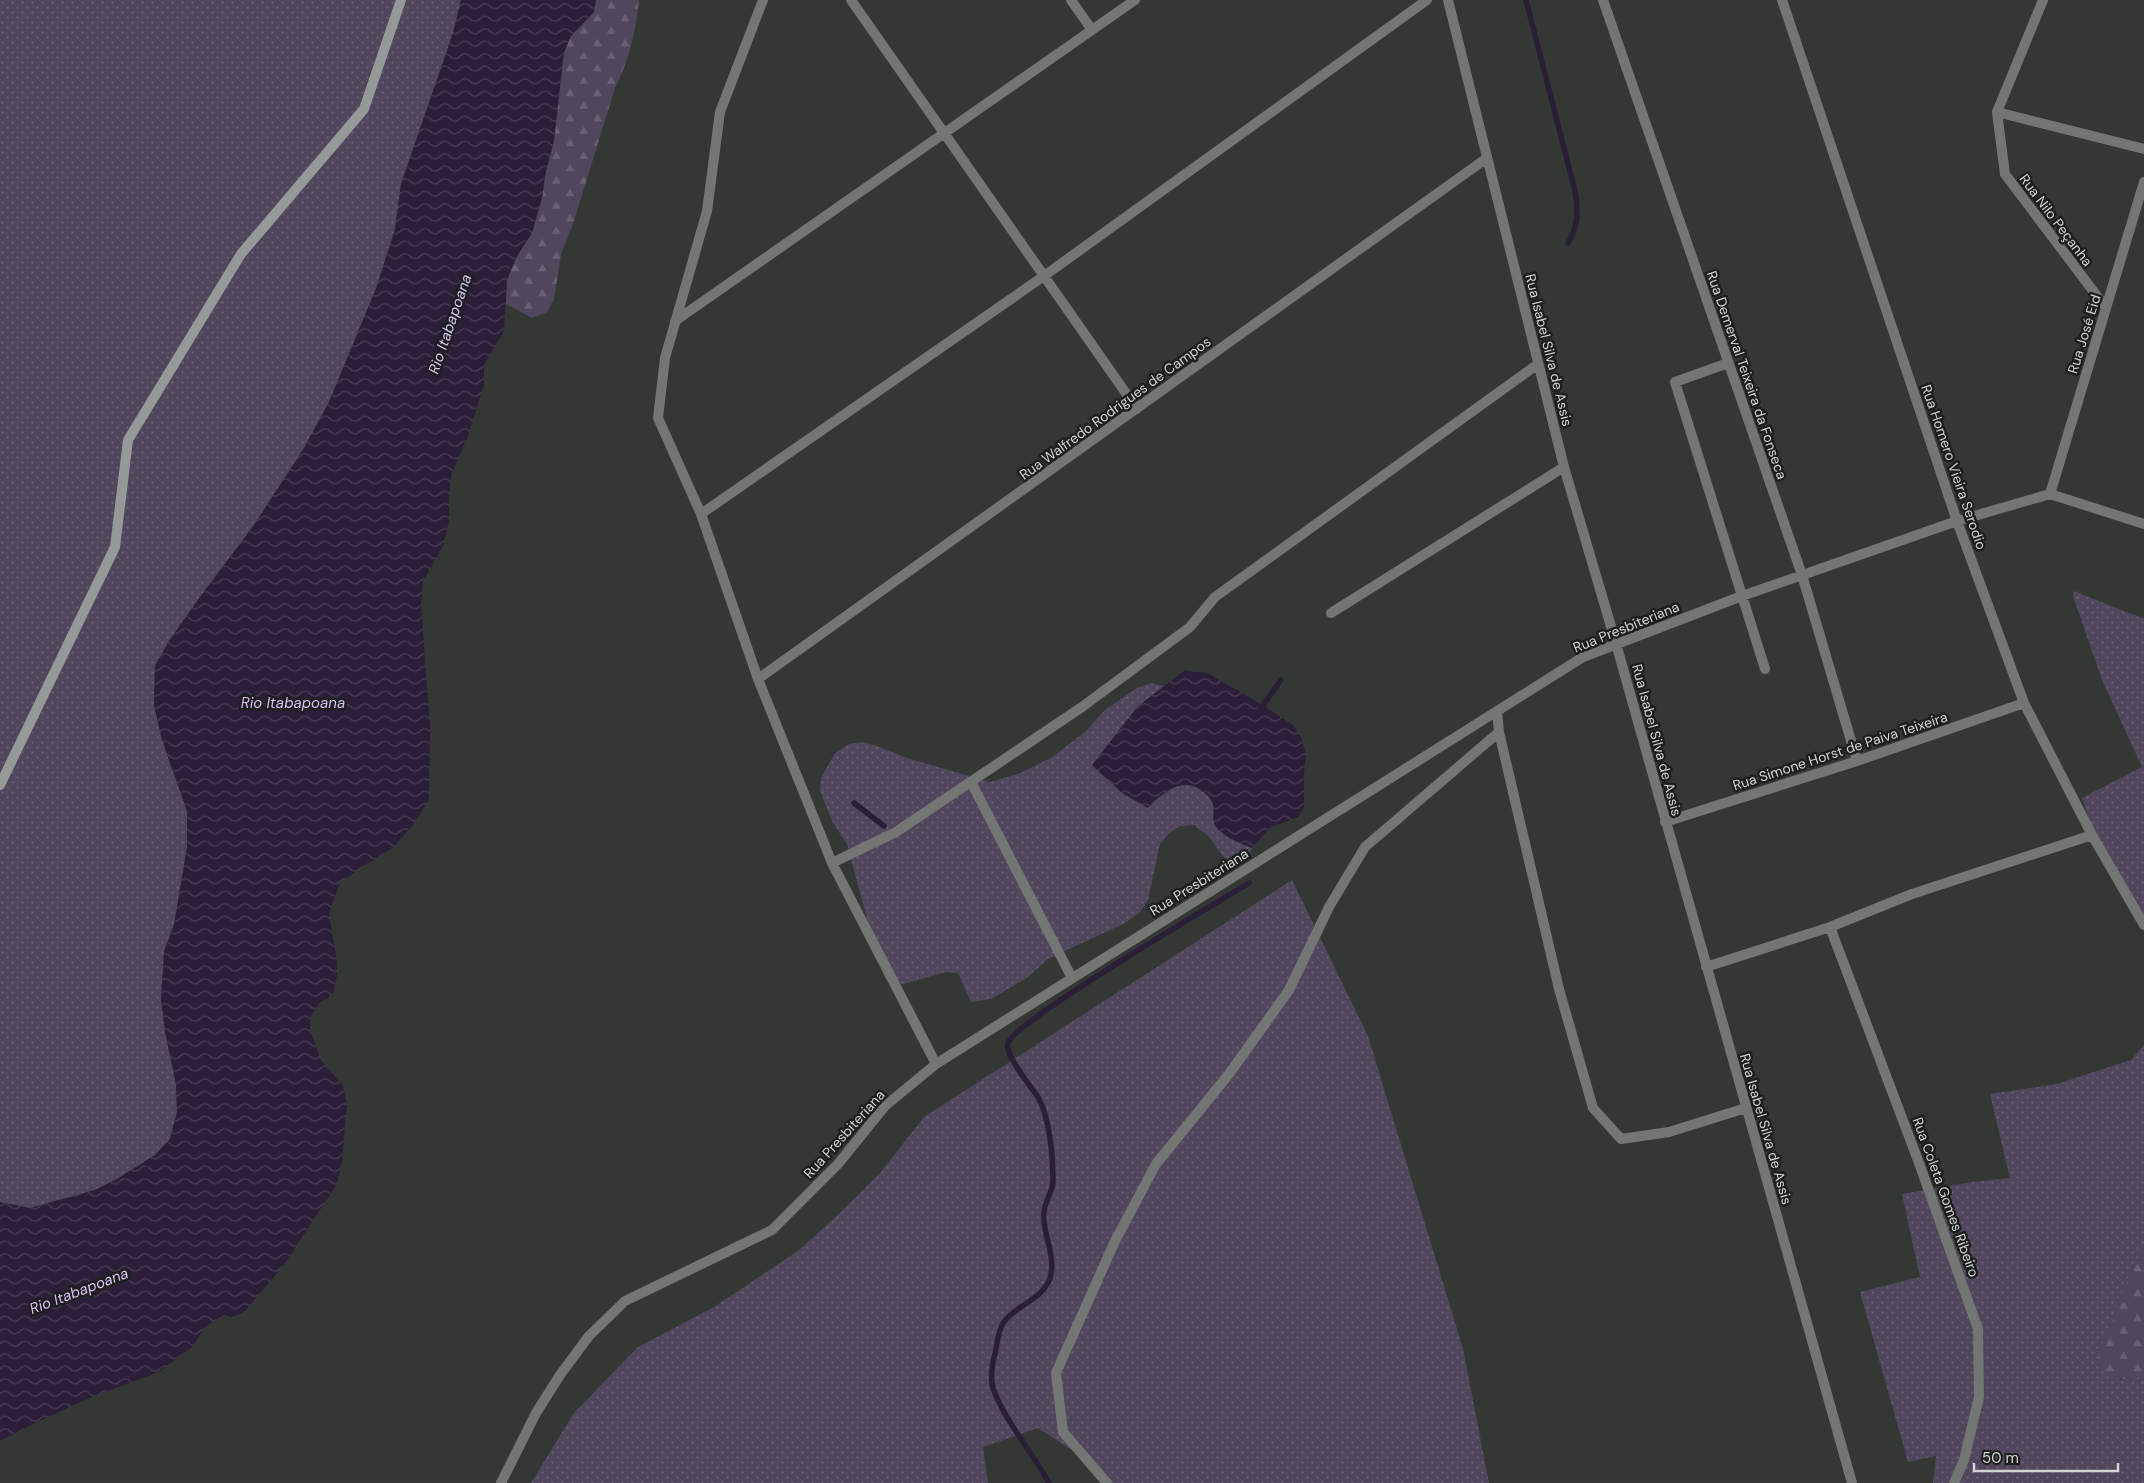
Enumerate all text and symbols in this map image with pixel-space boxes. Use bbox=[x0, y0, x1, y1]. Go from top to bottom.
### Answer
street label: Rua Nilo Peçanha bbox=[2015, 170, 2097, 270]
street label: Rua Demerval Teixeira da Fonseca bbox=[1703, 269, 1791, 481]
water label: Rio Itabapoana bbox=[424, 271, 476, 377]
street label: Rua Isabel Silva de Assis bbox=[1521, 272, 1577, 428]
street label: Rua José Eid bbox=[2063, 292, 2105, 376]
street label: Rua Walfredo Rodrigues de Campos bbox=[1016, 332, 1214, 484]
street label: Rua Homero Vieira Serodio bbox=[1917, 382, 1991, 552]
street label: Rua Presbiteriana bbox=[1570, 598, 1682, 656]
street label: Rua Isabel Silva de Assis bbox=[1628, 662, 1686, 818]
water label: Rio Itabapoana bbox=[241, 693, 345, 713]
street label: Rua Simone Horst de Paiva Teixeira bbox=[1730, 708, 1950, 794]
street label: Rua Presbiteriana bbox=[1146, 844, 1252, 920]
street label: Rua Isabel Silva de Assis bbox=[1736, 1051, 1796, 1207]
street label: Rua Presbiteriana bbox=[800, 1086, 888, 1182]
street label: Rua Coleta Gomes Ribeiro bbox=[1909, 1115, 1983, 1279]
water label: Rio Itabapoana bbox=[27, 1263, 131, 1319]
scale bar bbox=[1974, 1440, 2118, 1472]
text: 50 m bbox=[1982, 1448, 2019, 1468]

